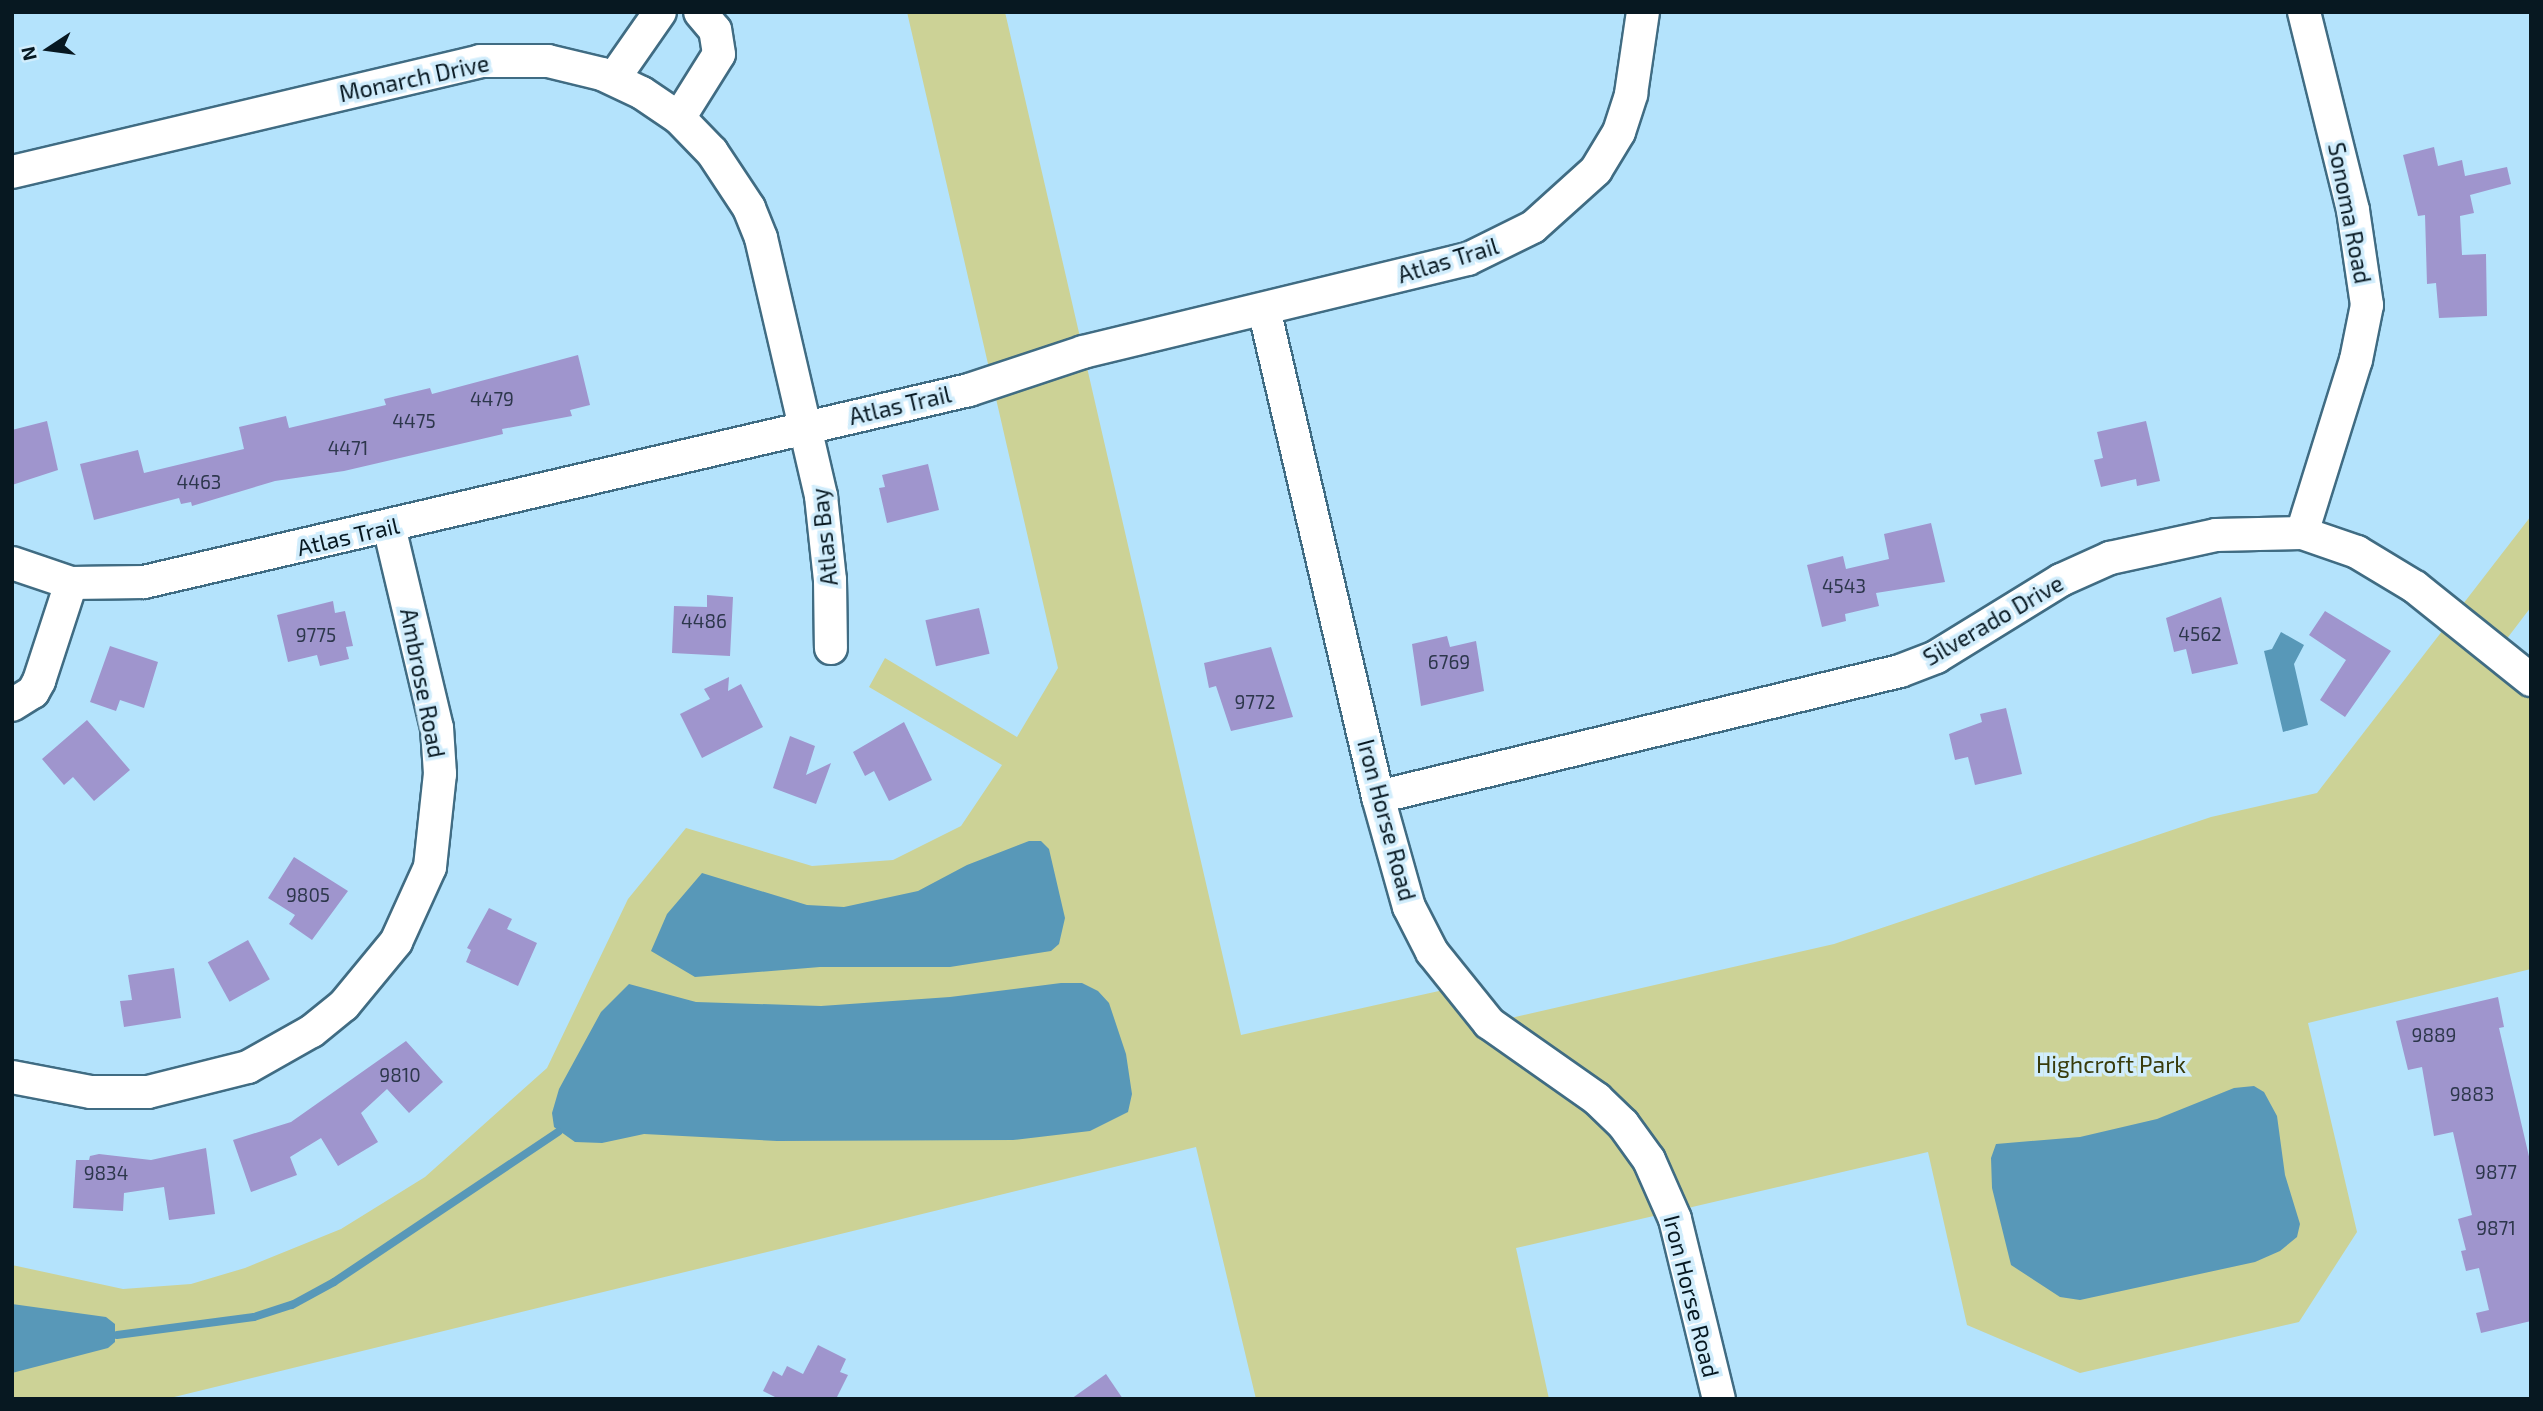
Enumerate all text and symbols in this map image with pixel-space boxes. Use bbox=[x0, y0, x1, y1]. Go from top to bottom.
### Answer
north arrow bbox=[14, 14, 84, 84]
text: N bbox=[15, 45, 41, 63]
street label: Monarch Drive bbox=[337, 49, 491, 107]
street label: Sonoma Road bbox=[2323, 140, 2377, 286]
street label: Atlas Trail bbox=[1394, 231, 1502, 289]
street label: Atlas Trail bbox=[846, 380, 954, 430]
house number: 4479 bbox=[470, 388, 514, 410]
house number: 4475 bbox=[392, 410, 436, 432]
house number: 4471 bbox=[328, 437, 368, 459]
house number: 4463 bbox=[177, 471, 221, 493]
street label: Atlas Bay bbox=[805, 487, 843, 587]
street label: Atlas Trail bbox=[294, 511, 402, 561]
street label: Silverado Drive bbox=[1918, 569, 2068, 671]
house number: 4543 bbox=[1822, 575, 1866, 597]
street label: Ambrose Road bbox=[395, 606, 451, 760]
house number: 4486 bbox=[681, 610, 727, 632]
house number: 4562 bbox=[2178, 623, 2222, 645]
house number: 9775 bbox=[296, 624, 336, 646]
house number: 6769 bbox=[1428, 651, 1470, 673]
house number: 9772 bbox=[1234, 691, 1276, 713]
street label: Iron Horse Road bbox=[1352, 736, 1422, 904]
house number: 9805 bbox=[286, 884, 330, 906]
house number: 9889 bbox=[2412, 1024, 2456, 1046]
park label: Highcroft Park bbox=[2036, 1050, 2186, 1078]
house number: 9810 bbox=[379, 1064, 421, 1086]
house number: 9883 bbox=[2450, 1083, 2494, 1105]
house number: 9877 bbox=[2475, 1161, 2517, 1183]
house number: 9834 bbox=[84, 1162, 128, 1184]
street label: Iron Horse Road bbox=[1658, 1212, 1726, 1380]
house number: 9871 bbox=[2476, 1217, 2516, 1239]

